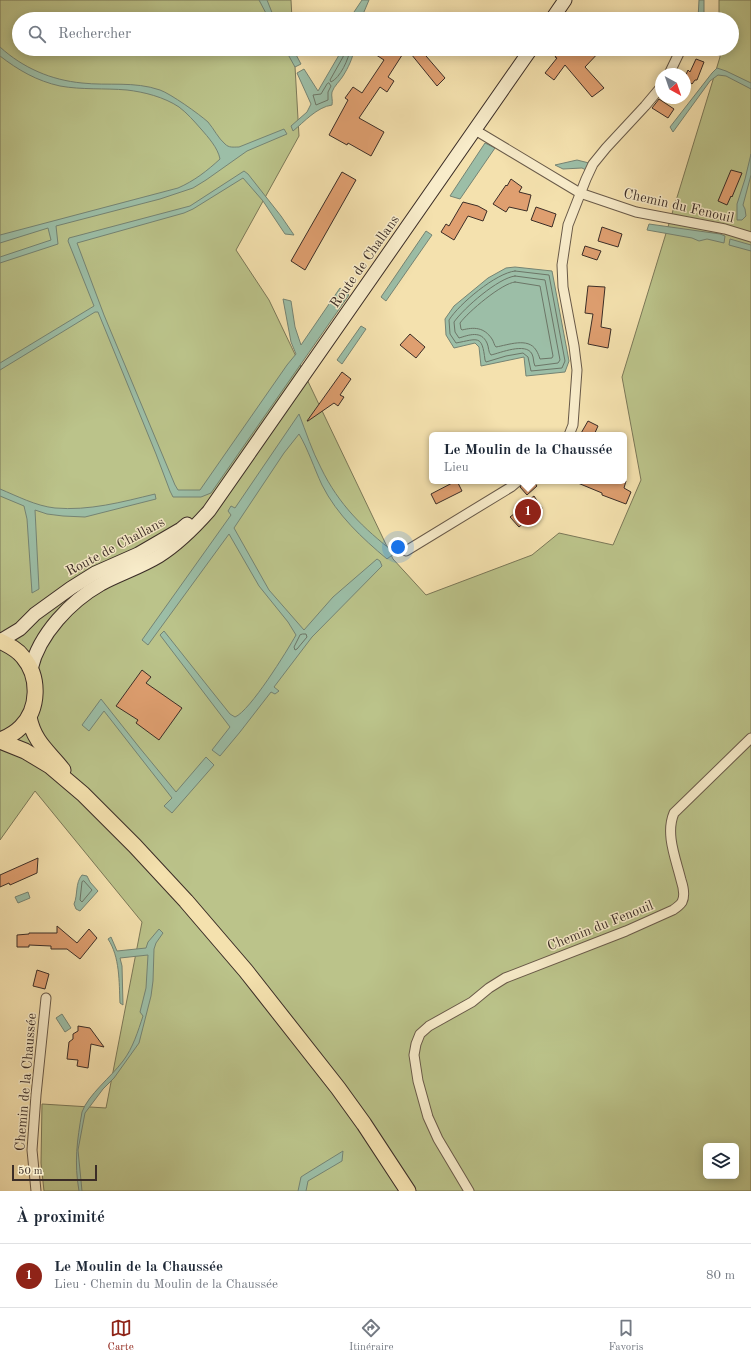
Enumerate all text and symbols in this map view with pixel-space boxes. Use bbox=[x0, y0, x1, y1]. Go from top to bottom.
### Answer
search box bbox=[12, 12, 739, 56]
icon: search bbox=[26, 23, 48, 45]
text: Rechercher bbox=[58, 27, 131, 42]
north arrow bbox=[655, 68, 691, 104]
street label: Chemin du Fenouil bbox=[622, 186, 736, 226]
street label: Route de Challans bbox=[328, 213, 402, 310]
popup bbox=[429, 432, 627, 484]
text: Le Moulin de la Chaussée bbox=[443, 443, 613, 458]
text: Lieu bbox=[443, 461, 469, 474]
pin: 1 bbox=[515, 497, 541, 527]
street label: Route de Challans bbox=[64, 515, 167, 579]
your location bbox=[388, 537, 408, 557]
street label: Chemin du Fenouil bbox=[545, 898, 656, 954]
street label: Chemin de la Chaussée bbox=[13, 1012, 39, 1152]
map controls bbox=[703, 1143, 739, 1179]
button: layers bbox=[703, 1143, 739, 1179]
scale bar bbox=[12, 1163, 97, 1182]
text: 50 m bbox=[18, 1166, 43, 1177]
text: À proximité bbox=[16, 1209, 105, 1226]
text: Le Moulin de la Chaussée bbox=[54, 1260, 223, 1275]
text: 1 bbox=[25, 1269, 33, 1282]
text: 80 m bbox=[706, 1269, 735, 1282]
text: Lieu · Chemin du Moulin de la Chaussée bbox=[54, 1278, 278, 1291]
tab: Carte bbox=[108, 1317, 134, 1355]
tab: Itinéraire bbox=[349, 1317, 394, 1355]
tab: Favoris bbox=[609, 1317, 643, 1355]

